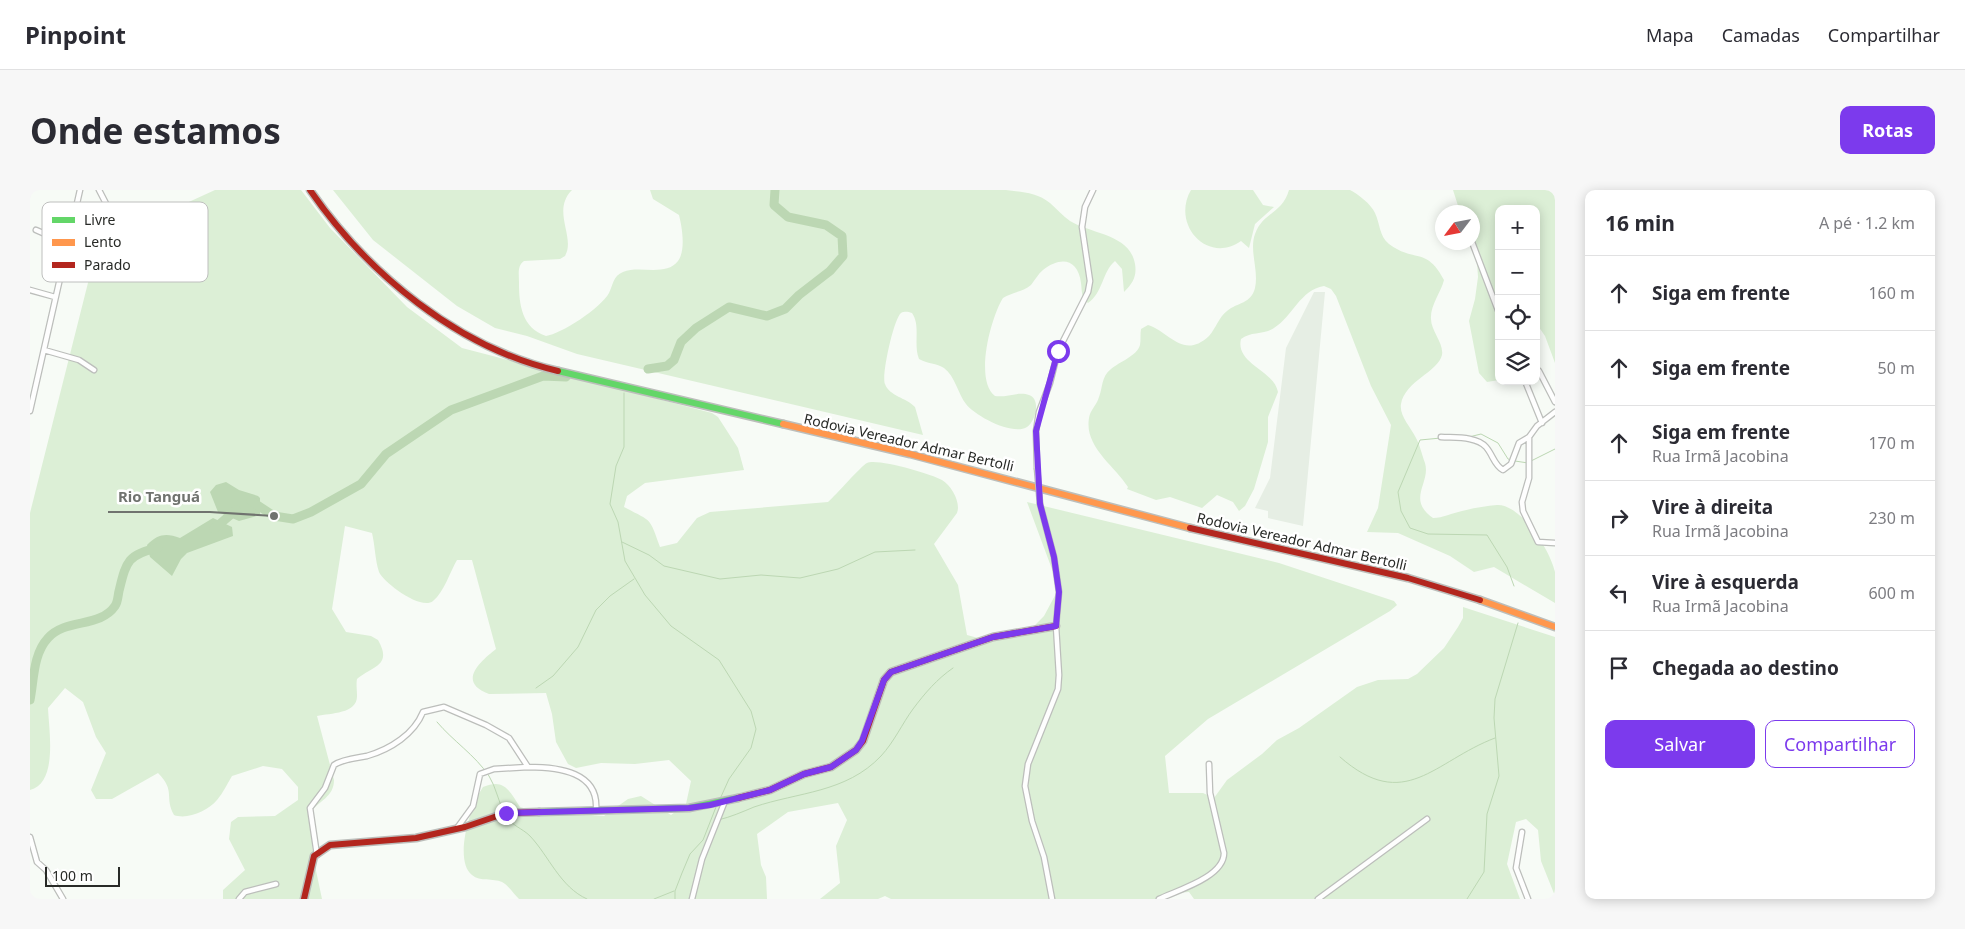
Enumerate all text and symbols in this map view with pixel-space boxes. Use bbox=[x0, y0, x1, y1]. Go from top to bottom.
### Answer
text: Pinpoint bbox=[25, 18, 126, 51]
text: Mapa bbox=[1646, 23, 1694, 47]
text: Camadas bbox=[1722, 23, 1800, 47]
text: Compartilhar bbox=[1828, 23, 1940, 47]
button: Rotas bbox=[1840, 106, 1935, 154]
text: Onde estamos bbox=[30, 107, 281, 154]
legend bbox=[42, 202, 208, 282]
north arrow bbox=[1435, 205, 1480, 250]
map controls bbox=[1495, 205, 1540, 385]
button: + bbox=[1495, 205, 1540, 250]
text: 16 min bbox=[1605, 209, 1675, 237]
text: Livre bbox=[84, 210, 116, 229]
text: A pé · 1.2 km bbox=[1819, 212, 1915, 234]
text: Lento bbox=[84, 232, 121, 251]
button: − bbox=[1495, 250, 1540, 295]
text: Parado bbox=[84, 255, 131, 274]
icon: ahead bbox=[1605, 279, 1633, 307]
text: Siga em frente bbox=[1652, 280, 1790, 306]
text: 160 m bbox=[1868, 282, 1915, 304]
button: locate bbox=[1495, 295, 1540, 340]
route start bbox=[1047, 340, 1070, 363]
button: layers bbox=[1495, 340, 1540, 385]
icon: ahead bbox=[1605, 354, 1633, 382]
text: Siga em frente bbox=[1652, 355, 1790, 381]
text: 50 m bbox=[1878, 357, 1915, 379]
street label: Rodovia Vereador Admar Bertolli bbox=[802, 409, 1016, 475]
text: Siga em frente bbox=[1652, 419, 1790, 445]
icon: ahead bbox=[1605, 429, 1633, 457]
text: 170 m bbox=[1868, 432, 1915, 454]
text: Rua Irmã Jacobina bbox=[1652, 445, 1789, 467]
callout: Rio Tanguá bbox=[108, 482, 210, 512]
text: Rio Tanguá bbox=[118, 486, 200, 506]
text: Vire à direita bbox=[1652, 494, 1773, 520]
icon: right bbox=[1605, 504, 1633, 532]
text: 230 m bbox=[1868, 507, 1915, 529]
street label: Rodovia Vereador Admar Bertolli bbox=[1195, 508, 1409, 574]
text: Rua Irmã Jacobina bbox=[1652, 520, 1789, 542]
text: Vire à esquerda bbox=[1652, 569, 1799, 595]
icon: left bbox=[1605, 579, 1633, 607]
text: 600 m bbox=[1868, 582, 1915, 604]
text: Rua Irmã Jacobina bbox=[1652, 595, 1789, 617]
icon: arrive bbox=[1605, 654, 1633, 682]
text: Chegada ao destino bbox=[1652, 655, 1839, 681]
button: Salvar bbox=[1605, 720, 1755, 768]
button: Compartilhar bbox=[1765, 720, 1915, 768]
route end bbox=[495, 802, 518, 825]
scale bar bbox=[45, 864, 120, 887]
text: 100 m bbox=[52, 866, 93, 885]

